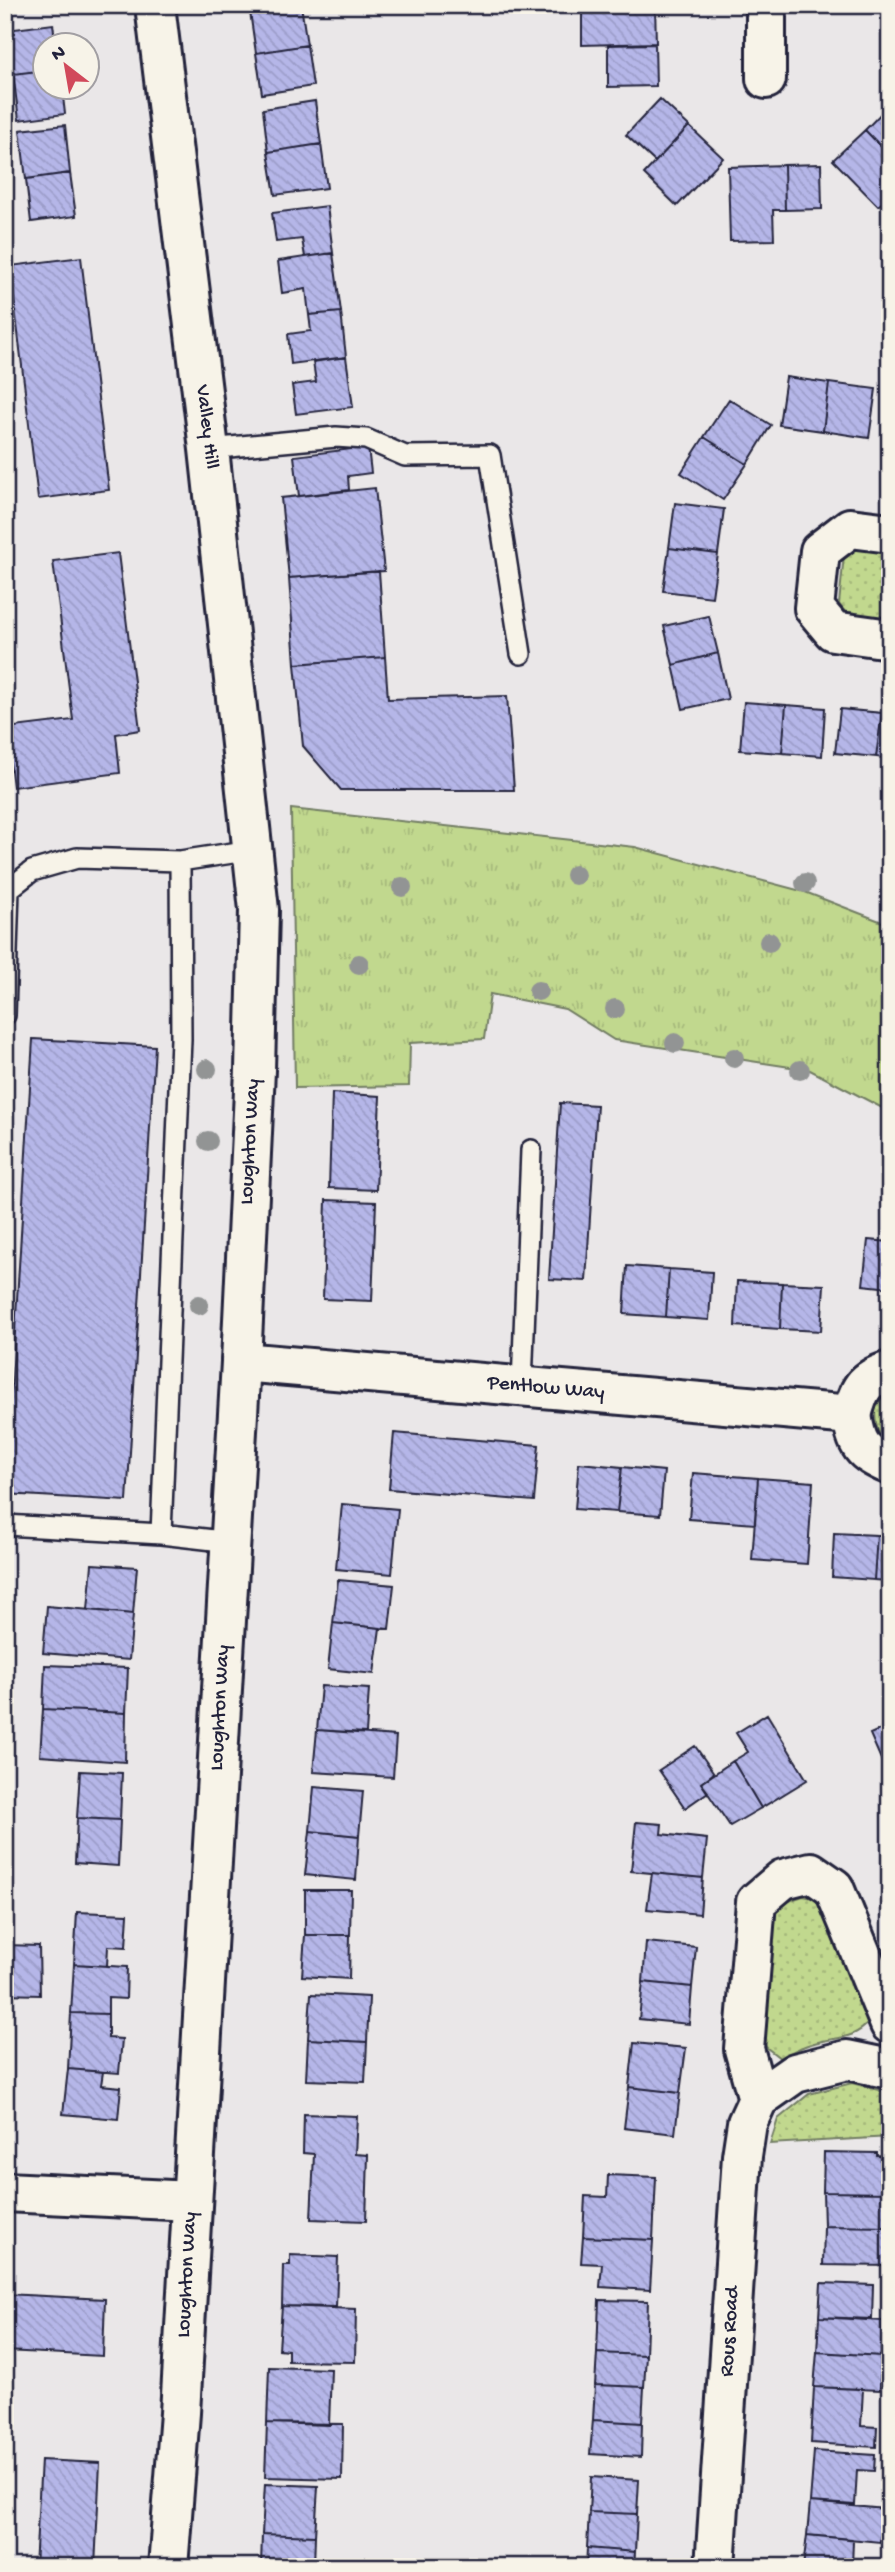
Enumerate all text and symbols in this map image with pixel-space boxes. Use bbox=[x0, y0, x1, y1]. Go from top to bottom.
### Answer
north arrow bbox=[32, 32, 102, 102]
text: N bbox=[48, 41, 70, 67]
street label: Valley Hill bbox=[189, 382, 224, 470]
street label: Loughton Way bbox=[235, 1078, 267, 1206]
street label: Pentlow Way bbox=[485, 1371, 606, 1406]
street label: Loughton Way bbox=[205, 1644, 237, 1772]
street label: Loughton Way bbox=[172, 2211, 204, 2339]
street label: Rous Road bbox=[715, 2284, 746, 2377]

